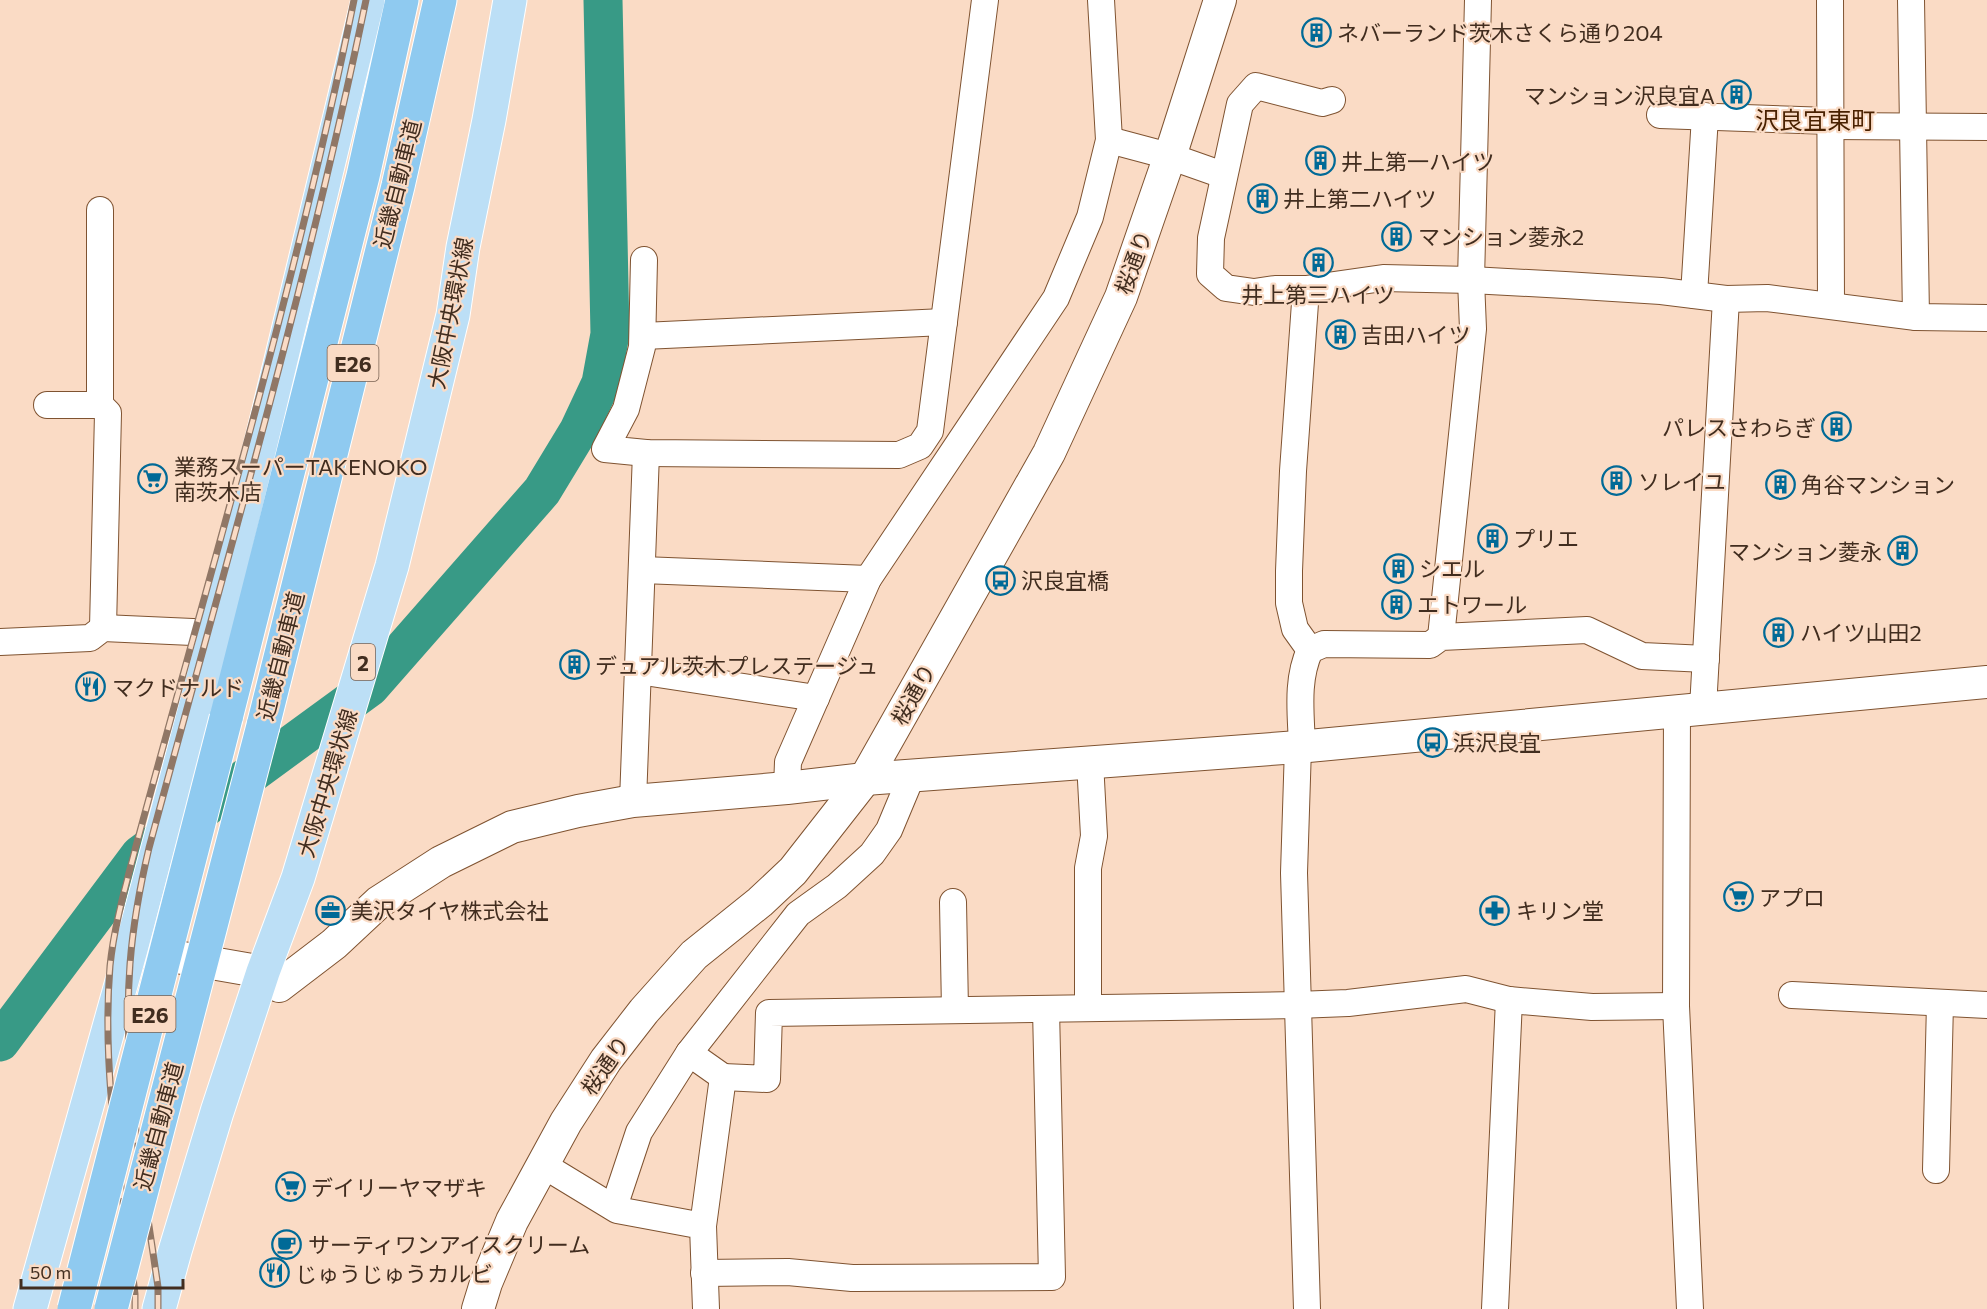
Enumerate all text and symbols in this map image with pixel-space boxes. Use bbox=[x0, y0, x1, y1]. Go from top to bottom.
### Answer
building icon: ネバーランド茨木さくら通り204 bbox=[1300, 16, 1332, 48]
place label: ネバーランド茨木さくら通り204 bbox=[1337, 19, 1663, 46]
building icon: マンション沢良宜A bbox=[1720, 79, 1752, 111]
place label: マンション沢良宜A bbox=[1524, 82, 1715, 109]
district label: 沢良宜東町 bbox=[1755, 105, 1875, 134]
street label: 近畿自動車道 bbox=[368, 117, 426, 251]
building icon: 井上第一ハイツ bbox=[1304, 145, 1336, 177]
place label: 井上第一ハイツ bbox=[1341, 148, 1495, 175]
building icon: 井上第二ハイツ bbox=[1246, 182, 1278, 214]
place label: 井上第二ハイツ bbox=[1283, 185, 1437, 212]
building icon: マンション菱永2 bbox=[1381, 220, 1413, 252]
place label: マンション菱永2 bbox=[1418, 223, 1584, 250]
street label: 桜通り bbox=[1109, 226, 1157, 298]
street label: 大阪中央環状線 bbox=[422, 235, 478, 391]
building icon: 井上第三ハイツ bbox=[1302, 246, 1334, 278]
place label: 井上第三ハイツ bbox=[1241, 281, 1395, 308]
building icon: 吉田ハイツ bbox=[1324, 318, 1356, 350]
place label: 吉田ハイツ bbox=[1361, 321, 1471, 348]
road number: E26 bbox=[328, 345, 378, 381]
building icon: パレスさわらぎ bbox=[1821, 411, 1853, 443]
place label: パレスさわらぎ bbox=[1662, 414, 1816, 441]
place label: 業務スーパーTAKENOKO 南茨木店 bbox=[174, 453, 428, 505]
supermarket icon: 業務スーパーTAKENOKO 南茨木店 bbox=[137, 463, 169, 495]
building icon: ソレイユ bbox=[1601, 465, 1633, 497]
place label: ソレイユ bbox=[1638, 468, 1726, 495]
building icon: 角谷マンション bbox=[1764, 468, 1796, 500]
place label: 角谷マンション bbox=[1801, 471, 1955, 498]
building icon: プリエ bbox=[1476, 522, 1508, 554]
place label: プリエ bbox=[1513, 525, 1579, 552]
building icon: マンション菱永 bbox=[1887, 535, 1919, 567]
place label: マンション菱永 bbox=[1728, 538, 1882, 565]
building icon: シエル bbox=[1382, 552, 1414, 584]
place label: シエル bbox=[1419, 555, 1485, 582]
bus stop icon: 沢良宜橋 bbox=[984, 564, 1016, 596]
place label: 沢良宜橋 bbox=[1021, 567, 1109, 594]
building icon: エトワール bbox=[1380, 588, 1412, 620]
street label: 近畿自動車道 bbox=[251, 589, 309, 723]
place label: エトワール bbox=[1417, 591, 1527, 618]
building icon: ハイツ山田2 bbox=[1763, 616, 1795, 648]
place label: ハイツ山田2 bbox=[1800, 619, 1922, 646]
road number: 2 bbox=[351, 644, 375, 680]
building icon: デュアル茨木プレステージュ bbox=[558, 649, 590, 681]
place label: デュアル茨木プレステージュ bbox=[595, 652, 878, 679]
street label: 桜通り bbox=[885, 659, 941, 729]
restaurant icon: マクドナルド bbox=[75, 671, 107, 703]
place label: マクドナルド bbox=[112, 674, 244, 701]
street label: 大阪中央環状線 bbox=[292, 705, 362, 861]
bus stop icon: 浜沢良宜 bbox=[1416, 726, 1448, 758]
place label: 浜沢良宜 bbox=[1453, 729, 1541, 756]
supermarket icon: アプロ bbox=[1722, 881, 1754, 913]
place label: アプロ bbox=[1759, 884, 1825, 911]
office icon: 美沢タイヤ株式会社 bbox=[314, 894, 346, 926]
pharmacy icon: キリン堂 bbox=[1479, 894, 1511, 926]
place label: 美沢タイヤ株式会社 bbox=[351, 897, 548, 924]
place label: キリン堂 bbox=[1516, 897, 1604, 924]
road number: E26 bbox=[124, 996, 176, 1032]
street label: 桜通り bbox=[575, 1030, 635, 1100]
street label: 近畿自動車道 bbox=[128, 1059, 188, 1193]
supermarket icon: デイリーヤマザキ bbox=[274, 1171, 306, 1203]
place label: デイリーヤマザキ bbox=[311, 1174, 487, 1201]
cafe icon: サーティワンアイスクリーム bbox=[271, 1228, 303, 1260]
place label: サーティワンアイスクリーム bbox=[308, 1231, 590, 1258]
scale bar bbox=[21, 1252, 183, 1290]
restaurant icon: じゅうじゅうカルビ bbox=[258, 1257, 290, 1289]
place label: じゅうじゅうカルビ bbox=[295, 1260, 493, 1287]
text: 50 m bbox=[30, 1261, 71, 1283]

